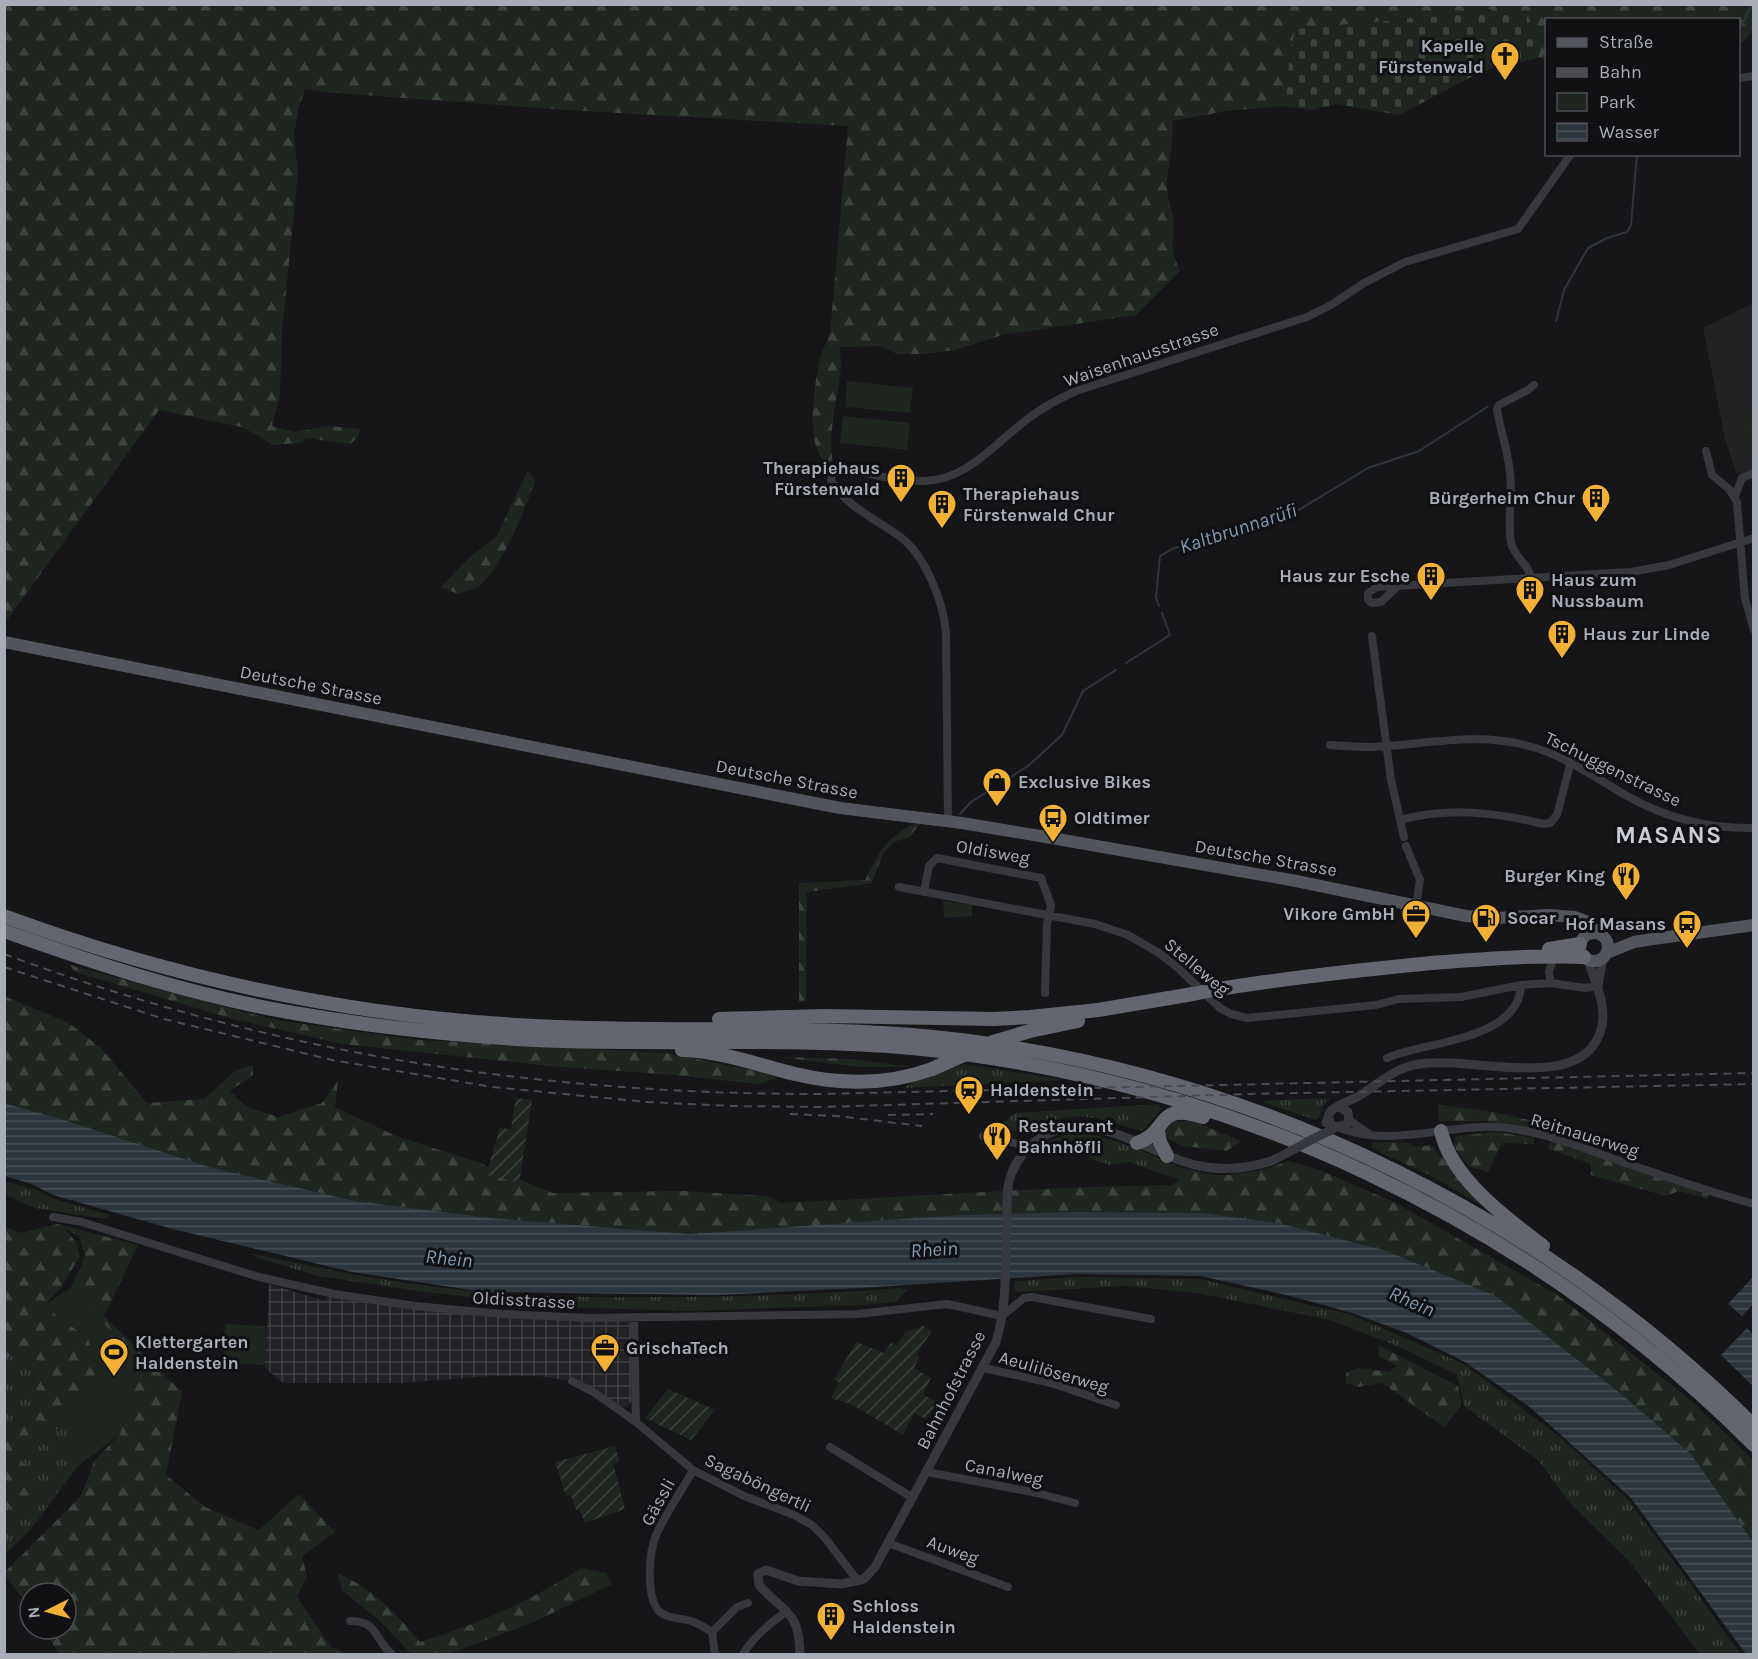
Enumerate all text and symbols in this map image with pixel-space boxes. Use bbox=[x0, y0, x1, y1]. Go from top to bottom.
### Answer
legend bbox=[1545, 18, 1740, 156]
text: Straße bbox=[1599, 31, 1653, 53]
place label: Kapelle Fürstenwald bbox=[1378, 35, 1484, 78]
church icon: Kapelle Fürstenwald bbox=[1489, 40, 1521, 82]
text: Bahn bbox=[1599, 61, 1642, 83]
text: Park bbox=[1599, 91, 1636, 113]
text: Wasser bbox=[1599, 121, 1660, 143]
street label: Waisenhausstrasse bbox=[1061, 318, 1221, 392]
place label: Therapiehaus Fürstenwald bbox=[763, 457, 880, 500]
building icon: Therapiehaus Fürstenwald bbox=[885, 462, 917, 504]
building icon: Bürgerheim Chur bbox=[1580, 482, 1612, 524]
place label: Therapiehaus Fürstenwald Chur bbox=[963, 483, 1114, 526]
place label: Bürgerheim Chur bbox=[1429, 487, 1575, 509]
building icon: Therapiehaus Fürstenwald Chur bbox=[926, 488, 958, 530]
water label: Kaltbrunnarüfi bbox=[1176, 499, 1300, 558]
building icon: Haus zur Esche bbox=[1415, 560, 1447, 602]
place label: Haus zur Esche bbox=[1279, 565, 1410, 587]
place label: Haus zum Nussbaum bbox=[1551, 569, 1644, 612]
building icon: Haus zum Nussbaum bbox=[1514, 574, 1546, 616]
building icon: Haus zur Linde bbox=[1546, 618, 1578, 660]
place label: Haus zur Linde bbox=[1583, 623, 1710, 645]
street label: Deutsche Strasse bbox=[238, 660, 384, 710]
street label: Tschuggenstrasse bbox=[1541, 726, 1685, 812]
street label: Deutsche Strasse bbox=[714, 754, 860, 804]
shop icon: Exclusive Bikes bbox=[981, 766, 1013, 808]
place label: Exclusive Bikes bbox=[1018, 771, 1151, 793]
bus stop icon: Oldtimer bbox=[1037, 802, 1069, 844]
place label: Oldtimer bbox=[1074, 807, 1150, 829]
district label: MASANS bbox=[1615, 821, 1723, 849]
street label: Oldisweg bbox=[954, 835, 1032, 869]
street label: Deutsche Strasse bbox=[1193, 835, 1339, 881]
restaurant icon: Burger King bbox=[1610, 860, 1642, 902]
place label: Burger King bbox=[1504, 865, 1606, 887]
office icon: Vikore GmbH bbox=[1400, 898, 1432, 940]
fuel station icon: Socar bbox=[1470, 902, 1502, 944]
place label: Vikore GmbH bbox=[1283, 903, 1395, 925]
place label: Socar bbox=[1507, 907, 1556, 929]
bus stop icon: Hof Masans bbox=[1671, 908, 1703, 950]
place label: Hof Masans bbox=[1565, 913, 1666, 935]
street label: Stelleweg bbox=[1160, 933, 1234, 1001]
station icon: Haldenstein bbox=[953, 1074, 985, 1116]
place label: Haldenstein bbox=[990, 1079, 1094, 1101]
street label: Reitnauerweg bbox=[1528, 1108, 1642, 1162]
place label: Restaurant Bahnhöfli bbox=[1018, 1115, 1113, 1158]
restaurant icon: Restaurant Bahnhöfli bbox=[981, 1120, 1013, 1162]
water label: Rhein bbox=[910, 1237, 958, 1262]
water label: Rhein bbox=[424, 1245, 474, 1272]
water label: Rhein bbox=[1385, 1281, 1438, 1322]
street label: Oldisstrasse bbox=[472, 1286, 576, 1314]
street label: Bahnhofstrasse bbox=[912, 1327, 990, 1453]
place label: Klettergarten Haldenstein bbox=[135, 1331, 248, 1374]
office icon: GrischaTech bbox=[589, 1332, 621, 1374]
sports icon: Klettergarten Haldenstein bbox=[98, 1336, 130, 1378]
place label: GrischaTech bbox=[626, 1337, 729, 1359]
street label: Aeulilöserweg bbox=[996, 1346, 1112, 1398]
street label: Sagaböngertli bbox=[701, 1449, 815, 1517]
street label: Canalweg bbox=[963, 1454, 1045, 1490]
street label: Gässli bbox=[636, 1474, 680, 1530]
street label: Auweg bbox=[924, 1530, 982, 1570]
north arrow bbox=[18, 1581, 78, 1641]
place label: Schloss Haldenstein bbox=[852, 1595, 956, 1638]
building icon: Schloss Haldenstein bbox=[815, 1600, 847, 1642]
text: N bbox=[24, 1606, 44, 1619]

